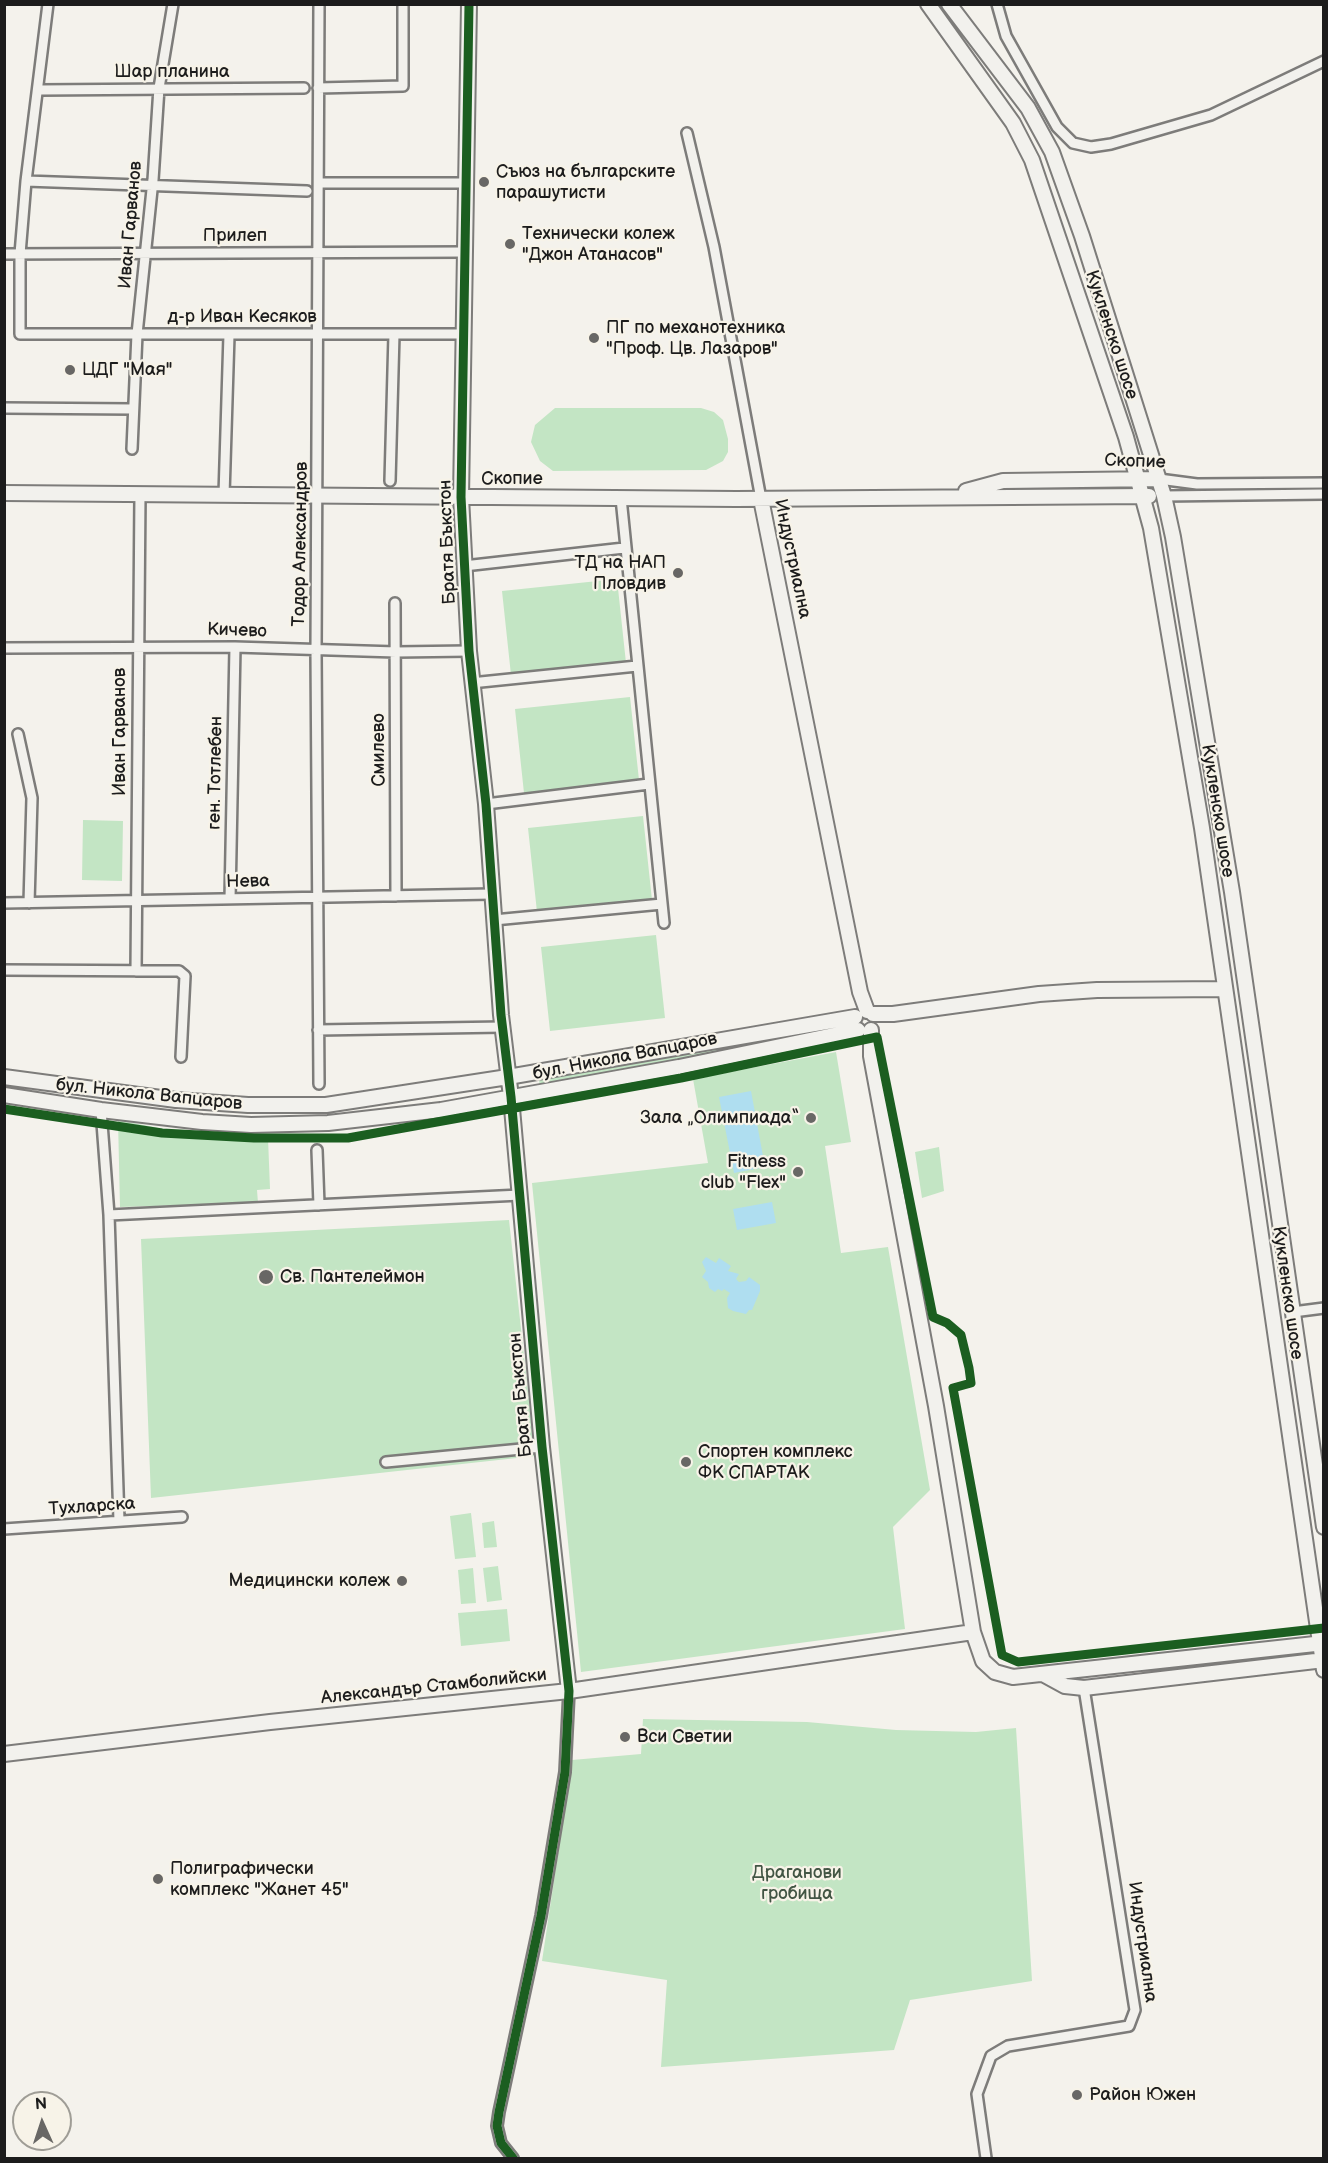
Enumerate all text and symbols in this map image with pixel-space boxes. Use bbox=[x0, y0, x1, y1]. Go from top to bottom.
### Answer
street label: Шар планина bbox=[114, 61, 230, 83]
street label: Иван Гарванов bbox=[115, 160, 147, 290]
place label: Съюз на българските парашутисти bbox=[496, 161, 675, 204]
marker: Съюз на българските парашутисти bbox=[477, 175, 491, 189]
place label: Технически колеж "Джон Атанасов" bbox=[522, 223, 675, 266]
street label: Прилеп bbox=[203, 225, 267, 247]
marker: Технически колеж "Джон Атанасов" bbox=[503, 237, 517, 251]
street label: Кукленско шосе bbox=[1080, 268, 1142, 402]
street label: д-р Иван Кесяков bbox=[167, 306, 317, 328]
place label: ПГ по механотехника "Проф. Цв. Лазаров" bbox=[606, 317, 785, 360]
marker: ПГ по механотехника "Проф. Цв. Лазаров" bbox=[587, 331, 601, 345]
place label: ЦДГ "Мая" bbox=[82, 359, 172, 381]
marker: ЦДГ "Мая" bbox=[63, 363, 77, 377]
street label: Скопие bbox=[1104, 450, 1166, 474]
street label: Тодор Александров bbox=[289, 461, 313, 627]
street label: Скопие bbox=[481, 468, 543, 490]
street label: Братя Бъкстон bbox=[435, 479, 461, 605]
street label: Индустриална bbox=[769, 497, 815, 621]
place label: ТД на НАП Пловдив bbox=[575, 552, 666, 594]
marker: ТД на НАП Пловдив bbox=[671, 566, 685, 580]
street label: Кичево bbox=[207, 619, 267, 643]
street label: Иван Гарванов bbox=[109, 668, 131, 796]
street label: Смилево bbox=[368, 713, 390, 787]
street label: ген. Тотлебен bbox=[204, 716, 228, 830]
street label: Кукленско шосе bbox=[1196, 743, 1238, 879]
street label: Нева bbox=[226, 871, 270, 893]
street label: бул. Никола Вапцаров bbox=[531, 1029, 719, 1085]
street label: бул. Никола Вапцаров bbox=[55, 1074, 243, 1116]
place label: Зала „Олимпиада“ bbox=[640, 1107, 799, 1129]
marker: Зала „Олимпиада“ bbox=[804, 1111, 818, 1125]
place label: Fitness club "Flex" bbox=[701, 1151, 786, 1194]
marker: Fitness club "Flex" bbox=[791, 1165, 805, 1179]
street label: Кукленско шосе bbox=[1267, 1225, 1307, 1361]
place label: Св. Пантелеймон bbox=[280, 1266, 425, 1288]
marker: Св. Пантелеймон bbox=[257, 1268, 275, 1286]
street label: Братя Бъкстон bbox=[505, 1332, 537, 1458]
place label: Спортен комплекс ФК СПАРТАК bbox=[698, 1441, 853, 1484]
marker: Спортен комплекс ФК СПАРТАК bbox=[679, 1455, 693, 1469]
street label: Тухларска bbox=[48, 1493, 136, 1521]
place label: Медицински колеж bbox=[229, 1570, 390, 1592]
marker: Медицински колеж bbox=[395, 1574, 409, 1588]
street label: Александър Стамболийски bbox=[320, 1664, 548, 1710]
place label: Вси Светии bbox=[637, 1726, 732, 1748]
marker: Вси Светии bbox=[618, 1730, 632, 1744]
place label: Полиграфически комплекс "Жанет 45" bbox=[170, 1858, 349, 1900]
park label: Драганови гробища bbox=[752, 1862, 842, 1904]
marker: Полиграфически комплекс "Жанет 45" bbox=[151, 1872, 165, 1886]
street label: Индустриална bbox=[1123, 1880, 1161, 2004]
place label: Район Южен bbox=[1089, 2084, 1196, 2106]
marker: Район Южен bbox=[1070, 2088, 1084, 2102]
north arrow bbox=[12, 2091, 72, 2151]
text: N bbox=[35, 2095, 48, 2114]

